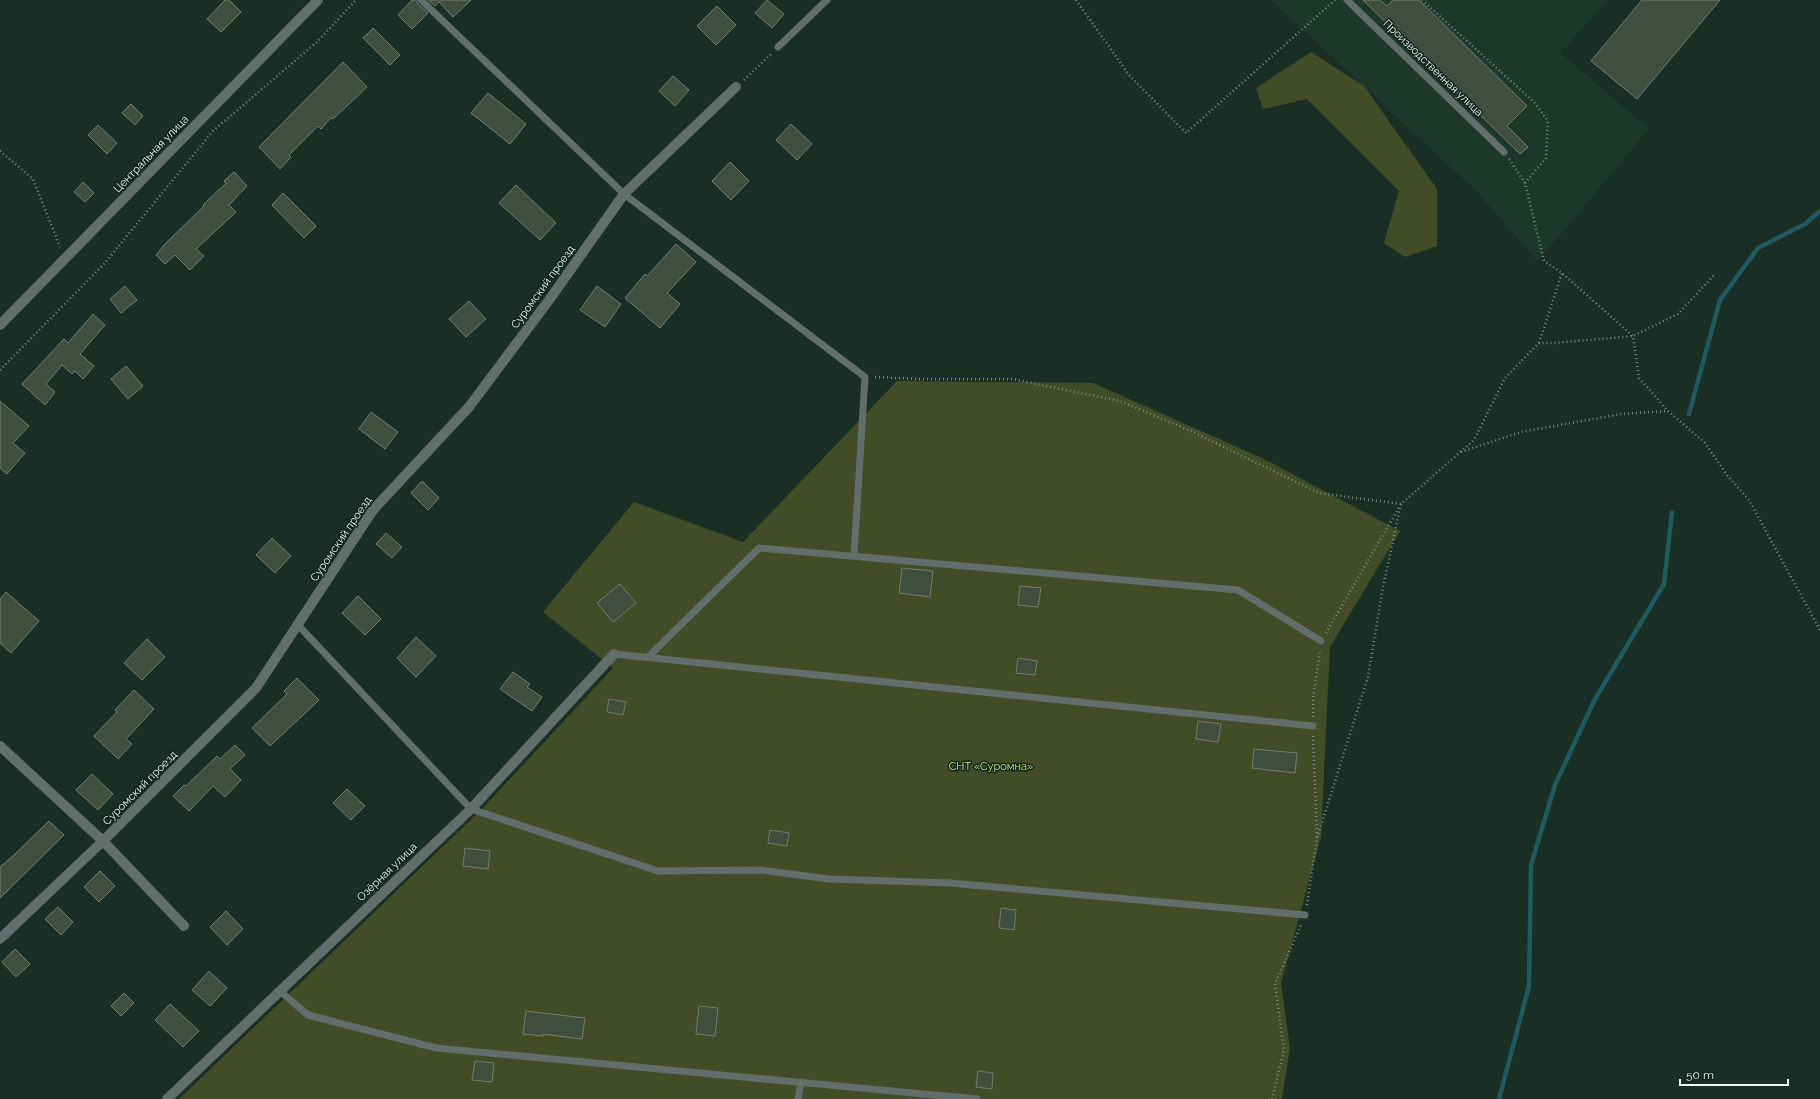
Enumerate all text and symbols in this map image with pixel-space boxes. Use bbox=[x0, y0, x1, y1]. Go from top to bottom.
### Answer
street label: Производственная улица bbox=[1381, 17, 1485, 119]
street label: Центральная улица bbox=[111, 113, 191, 195]
street label: Суромский проезд bbox=[508, 242, 578, 331]
street label: Суромский проезд bbox=[308, 494, 375, 584]
street label: Суромский проезд bbox=[100, 748, 180, 828]
park label: СНТ «Суромна» bbox=[949, 760, 1033, 773]
street label: Озёрная улица bbox=[354, 840, 420, 904]
scale bar bbox=[1680, 1061, 1788, 1087]
text: 50 m bbox=[1686, 1068, 1714, 1082]

